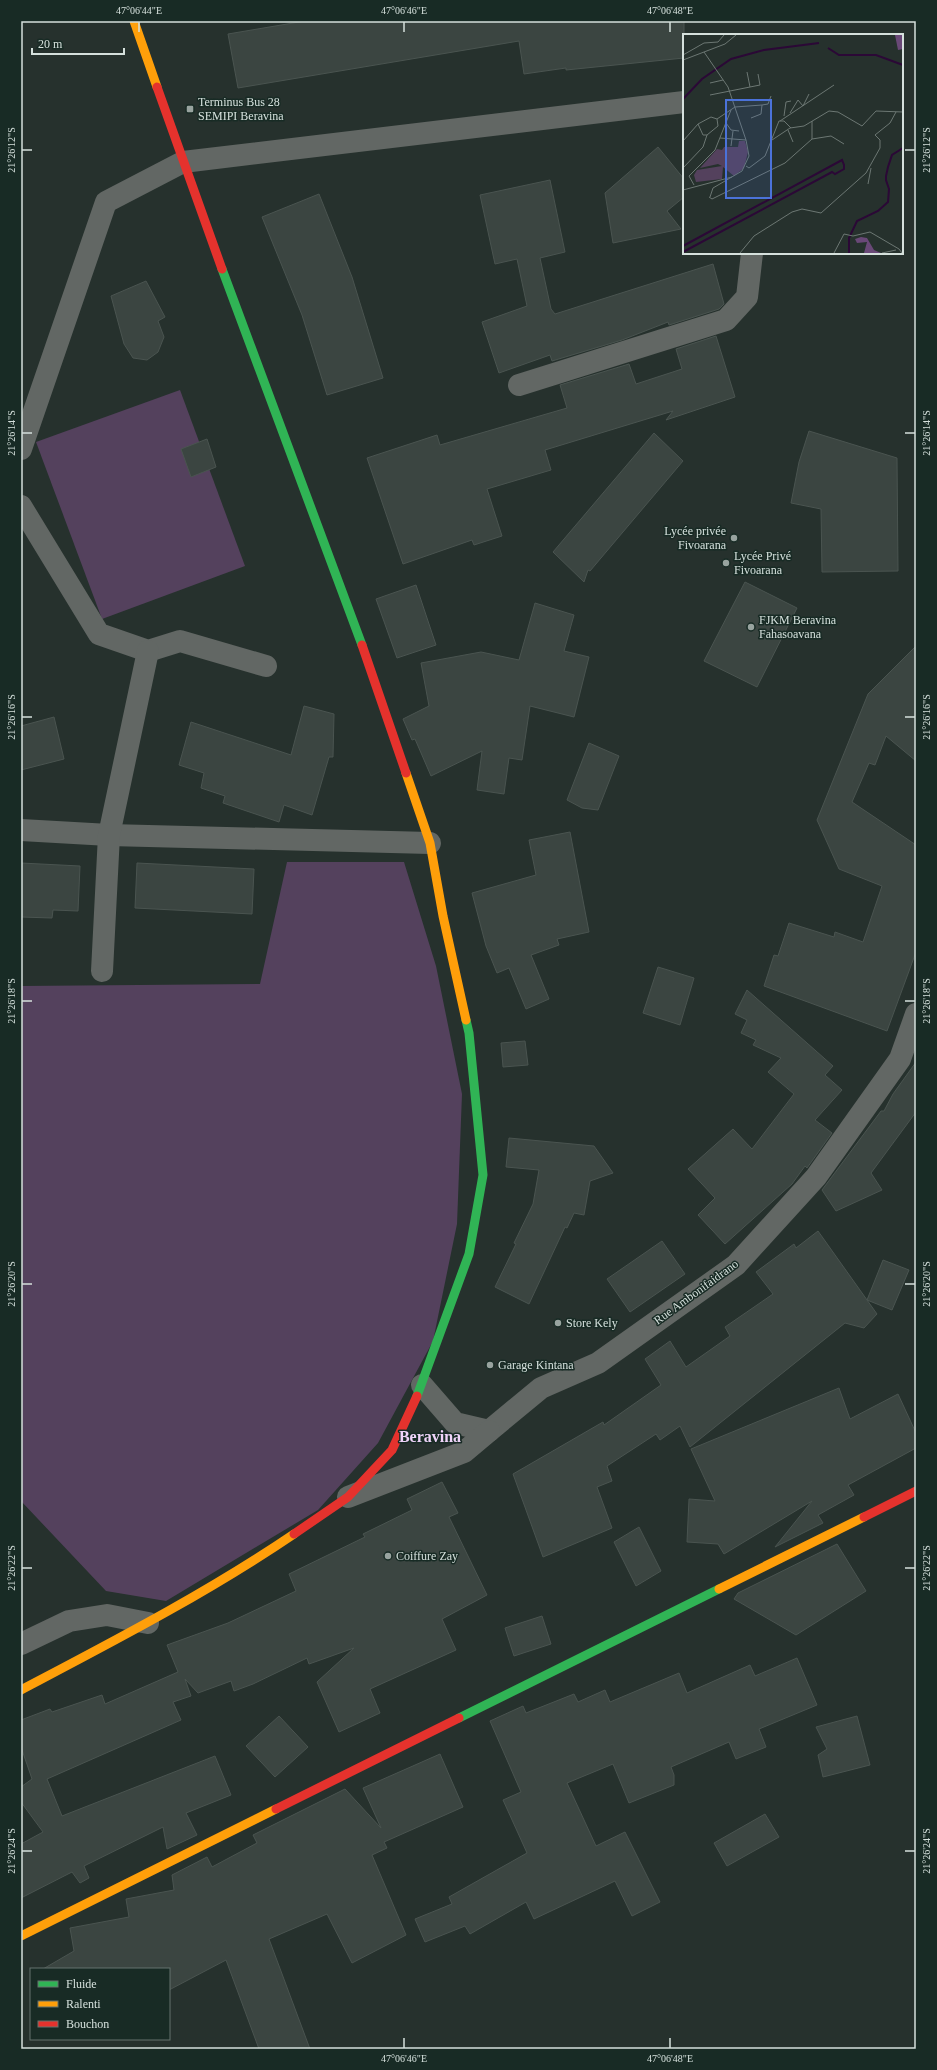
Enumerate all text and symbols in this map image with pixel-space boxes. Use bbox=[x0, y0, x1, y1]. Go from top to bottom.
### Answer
text: 47°06'44"E bbox=[116, 5, 162, 16]
text: 47°06'46"E bbox=[381, 5, 427, 16]
text: 47°06'48"E bbox=[647, 5, 693, 16]
scale bar bbox=[32, 30, 124, 56]
inset map bbox=[683, 34, 903, 254]
text: 20 m bbox=[38, 37, 63, 51]
place label: Terminus Bus 28 SEMIPI Beravina bbox=[198, 95, 284, 123]
marker: Terminus Bus 28 SEMIPI Beravina bbox=[185, 104, 195, 114]
text: 21°26'12"S bbox=[6, 127, 17, 173]
text: 21°26'12"S bbox=[921, 127, 932, 173]
text: 21°26'14"S bbox=[6, 410, 17, 456]
text: 21°26'14"S bbox=[921, 410, 932, 456]
place label: Lycée privée Fivoarana bbox=[664, 524, 727, 552]
marker: Lycée privée Fivoarana bbox=[729, 533, 739, 543]
place label: Lycée Privé Fivoarana bbox=[734, 549, 791, 577]
marker: Lycée Privé Fivoarana bbox=[721, 558, 731, 568]
place label: FJKM Beravina Fahasoavana bbox=[759, 613, 837, 641]
marker: FJKM Beravina Fahasoavana bbox=[746, 622, 756, 632]
text: 21°26'16"S bbox=[6, 694, 17, 740]
text: 21°26'16"S bbox=[921, 694, 932, 740]
text: 21°26'18"S bbox=[6, 978, 17, 1024]
text: 21°26'18"S bbox=[921, 978, 932, 1024]
street label: Rue Ambonifaidrano bbox=[651, 1257, 741, 1327]
text: 21°26'20"S bbox=[6, 1261, 17, 1307]
text: 21°26'20"S bbox=[921, 1261, 932, 1307]
place label: Store Kely bbox=[566, 1316, 618, 1330]
marker: Store Kely bbox=[553, 1318, 563, 1328]
place label: Garage Kintana bbox=[498, 1358, 574, 1372]
marker: Garage Kintana bbox=[485, 1360, 495, 1370]
district label: Beravina bbox=[399, 1428, 461, 1445]
text: 21°26'22"S bbox=[6, 1545, 17, 1591]
text: 21°26'22"S bbox=[921, 1545, 932, 1591]
place label: Coiffure Zay bbox=[396, 1549, 458, 1563]
marker: Coiffure Zay bbox=[383, 1551, 393, 1561]
text: 21°26'24"S bbox=[6, 1828, 17, 1874]
text: 21°26'24"S bbox=[921, 1828, 932, 1874]
legend bbox=[30, 1968, 170, 2040]
text: Fluide bbox=[66, 1977, 97, 1991]
text: Ralenti bbox=[66, 1997, 101, 2011]
text: Bouchon bbox=[66, 2017, 109, 2031]
text: 47°06'46"E bbox=[381, 2053, 427, 2064]
text: 47°06'48"E bbox=[647, 2053, 693, 2064]

